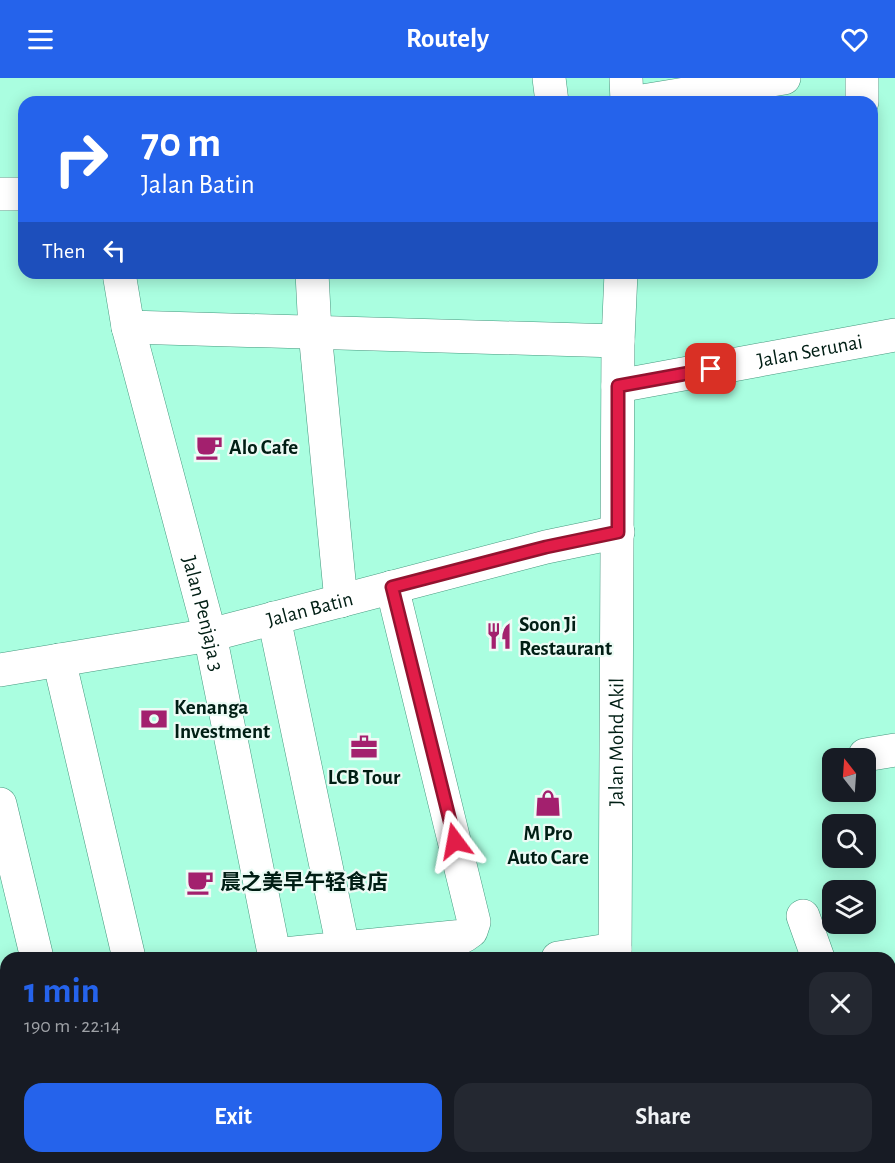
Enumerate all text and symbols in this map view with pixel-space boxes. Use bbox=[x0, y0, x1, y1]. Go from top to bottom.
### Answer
icon: menu bbox=[24, 23, 57, 56]
icon: heart bbox=[838, 23, 871, 56]
text: Routely bbox=[406, 25, 489, 52]
icon: right bbox=[42, 120, 120, 198]
text: 70 m bbox=[141, 122, 221, 164]
text: Jalan Batin bbox=[141, 171, 255, 198]
icon: left bbox=[98, 234, 131, 267]
text: Then bbox=[42, 240, 86, 262]
street label: Jalan Serunai bbox=[755, 331, 864, 371]
pin bbox=[685, 343, 736, 394]
icon: arrive bbox=[694, 352, 727, 385]
cafe icon: Alo Cafe bbox=[194, 432, 224, 462]
place label: Alo Cafe bbox=[229, 437, 298, 458]
street label: Jalan Penjaja 3 bbox=[178, 554, 227, 673]
street label: Jalan Batin bbox=[264, 588, 355, 631]
place label: Soon Ji Restaurant bbox=[519, 614, 612, 659]
restaurant icon: Soon Ji Restaurant bbox=[484, 621, 514, 651]
street label: Jalan Mohd Akil bbox=[606, 678, 627, 806]
place label: Kenanga Investment bbox=[174, 697, 270, 742]
bank icon: Kenanga Investment bbox=[139, 704, 169, 734]
office icon: LCB Tour bbox=[349, 732, 379, 762]
north arrow bbox=[822, 748, 876, 802]
map controls bbox=[822, 748, 876, 934]
place label: LCB Tour bbox=[328, 767, 401, 788]
shop icon: M Pro Auto Care bbox=[533, 788, 563, 818]
position arrow bbox=[423, 809, 487, 873]
button: search bbox=[822, 814, 876, 868]
place label: M Pro Auto Care bbox=[507, 823, 589, 868]
cafe icon: 晨之美早午轻食店 bbox=[185, 867, 215, 897]
place label: 晨之美早午轻食店 bbox=[220, 870, 388, 893]
button: layers bbox=[822, 880, 876, 934]
button: close bbox=[809, 972, 872, 1035]
text: 1 min bbox=[24, 973, 100, 1009]
text: 190 m · 22:14 bbox=[24, 1016, 121, 1036]
button: Exit bbox=[24, 1083, 442, 1152]
button: Share bbox=[454, 1083, 872, 1152]

